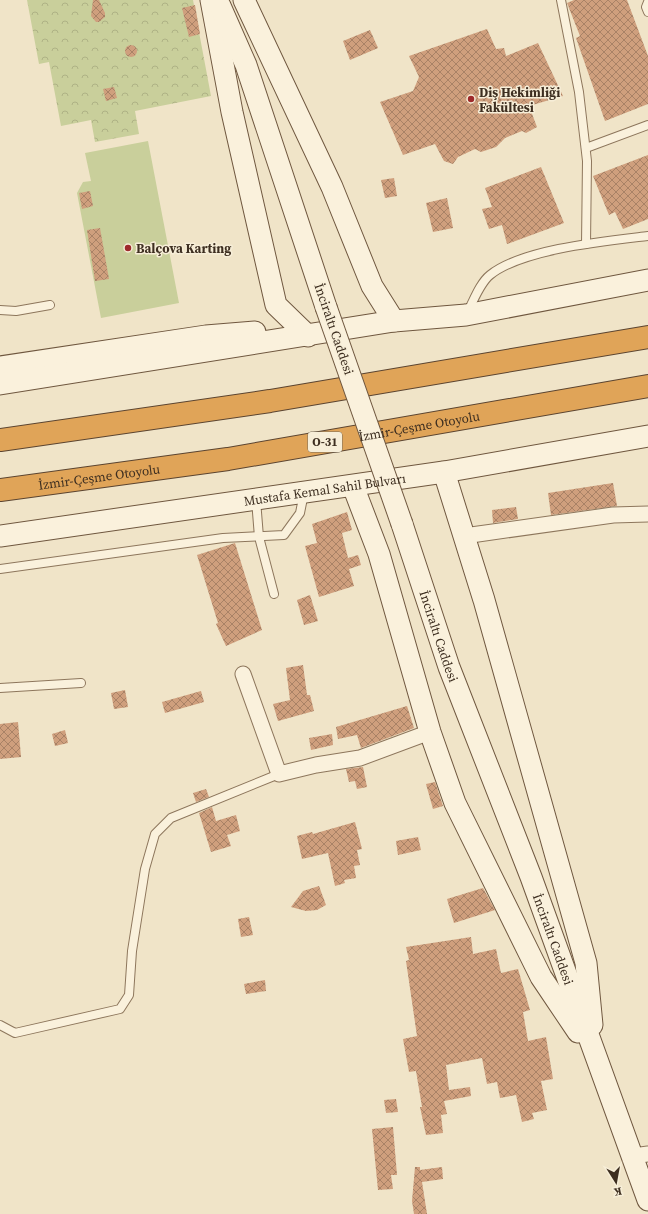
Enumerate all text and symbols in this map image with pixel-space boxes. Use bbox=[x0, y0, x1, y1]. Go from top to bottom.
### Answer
place label: Diş Hekimliği Fakültesi bbox=[479, 84, 560, 116]
marker: Diş Hekimliği Fakültesi bbox=[466, 94, 476, 104]
place label: Balçova Karting bbox=[136, 240, 231, 257]
marker: Balçova Karting bbox=[123, 243, 133, 253]
street label: İnciraltı Caddesi bbox=[310, 281, 358, 377]
street label: İzmir-Çeşme Otoyolu bbox=[357, 407, 481, 445]
road number: O-31 bbox=[308, 432, 342, 452]
street label: İzmir-Çeşme Otoyolu bbox=[37, 460, 161, 493]
street label: Mustafa Kemal Sahil Bulvarı bbox=[242, 469, 407, 509]
street label: İnciraltı Caddesi bbox=[416, 588, 463, 684]
street label: İnciraltı Caddesi bbox=[529, 891, 578, 987]
north arrow bbox=[596, 1162, 636, 1202]
text: K bbox=[612, 1183, 623, 1199]

